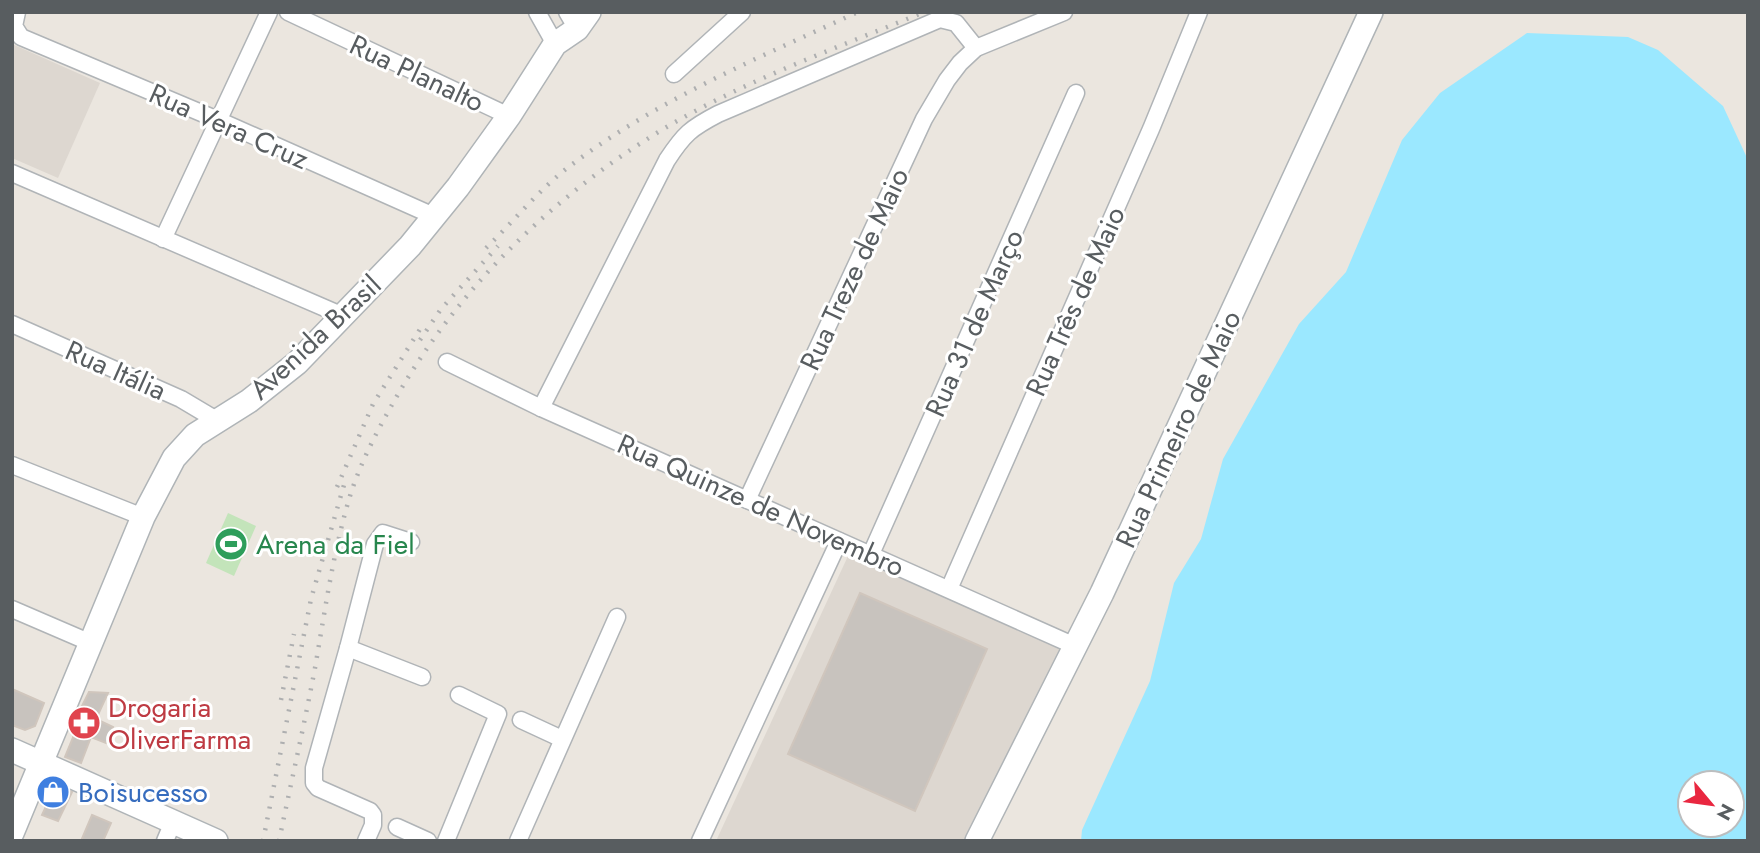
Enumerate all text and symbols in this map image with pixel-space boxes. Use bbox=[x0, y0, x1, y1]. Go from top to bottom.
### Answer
street label: Rua Planalto bbox=[343, 24, 491, 122]
street label: Rua Vera Cruz bbox=[142, 73, 315, 180]
street label: Rua Treze de Maio bbox=[790, 161, 919, 377]
street label: Rua Três de Maio bbox=[1015, 200, 1136, 403]
street label: Rua 31 de Março bbox=[915, 223, 1034, 424]
street label: Avenida Brasil bbox=[240, 265, 390, 409]
street label: Rua Primeiro de Maio bbox=[1105, 304, 1252, 555]
street label: Rua Itália bbox=[59, 330, 173, 411]
street label: Rua Quinze de Novembro bbox=[611, 424, 911, 587]
place label: Arena da Fiel bbox=[256, 524, 415, 565]
sports icon: Arena da Fiel bbox=[212, 525, 250, 563]
place label: Drogaria OliverFarma bbox=[108, 687, 251, 760]
pharmacy icon: Drogaria OliverFarma bbox=[65, 704, 103, 742]
north arrow bbox=[1676, 769, 1746, 839]
place label: Boisucesso bbox=[78, 772, 208, 813]
shop icon: Boisucesso bbox=[34, 773, 72, 811]
text: N bbox=[1710, 799, 1741, 825]

